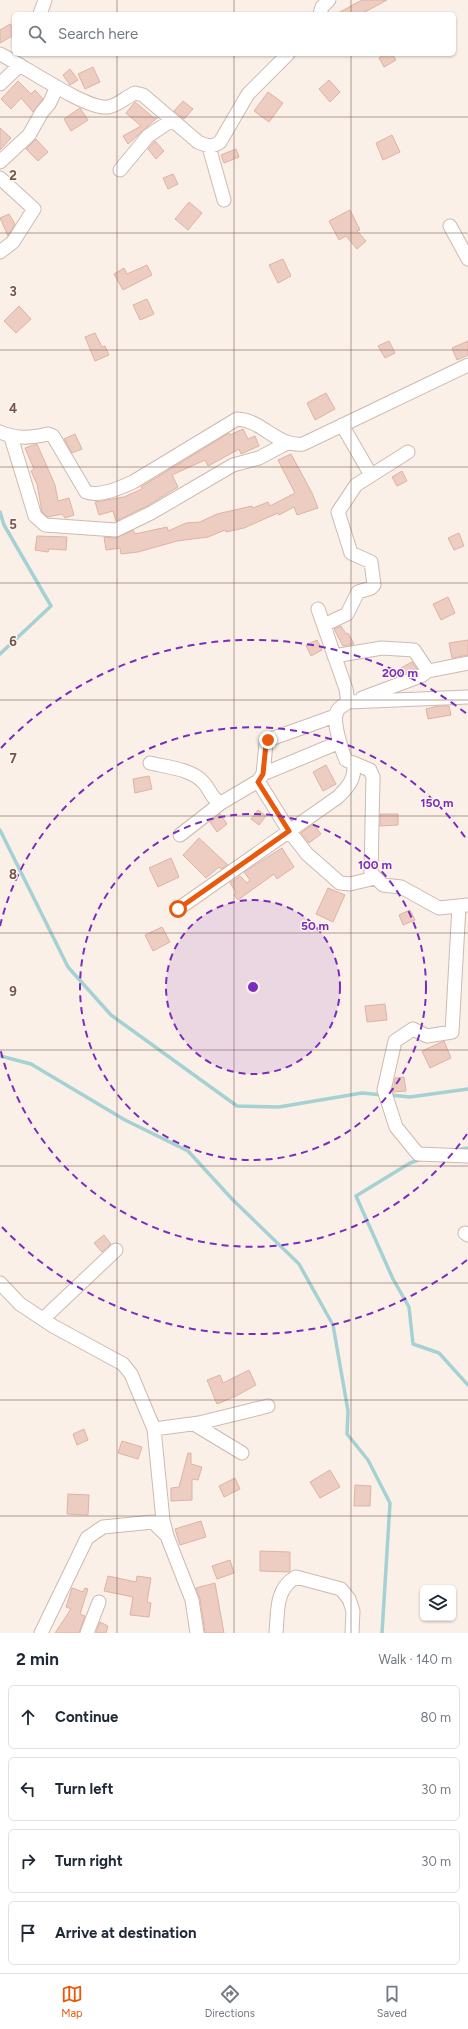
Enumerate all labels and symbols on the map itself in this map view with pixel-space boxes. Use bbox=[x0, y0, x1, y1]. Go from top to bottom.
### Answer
text: 2 bbox=[9, 168, 17, 183]
text: 3 bbox=[9, 284, 17, 299]
text: 4 bbox=[9, 401, 17, 416]
text: 5 bbox=[9, 517, 17, 532]
text: 6 bbox=[9, 634, 17, 649]
text: 200 m bbox=[382, 666, 418, 680]
route end bbox=[259, 731, 277, 749]
text: 7 bbox=[9, 751, 17, 766]
text: 150 m bbox=[420, 796, 454, 810]
text: 100 m bbox=[358, 858, 392, 872]
text: 8 bbox=[9, 867, 17, 882]
route start bbox=[169, 900, 187, 918]
text: 50 m bbox=[301, 919, 329, 933]
centre of rings bbox=[246, 980, 260, 994]
text: 9 bbox=[9, 984, 17, 999]

